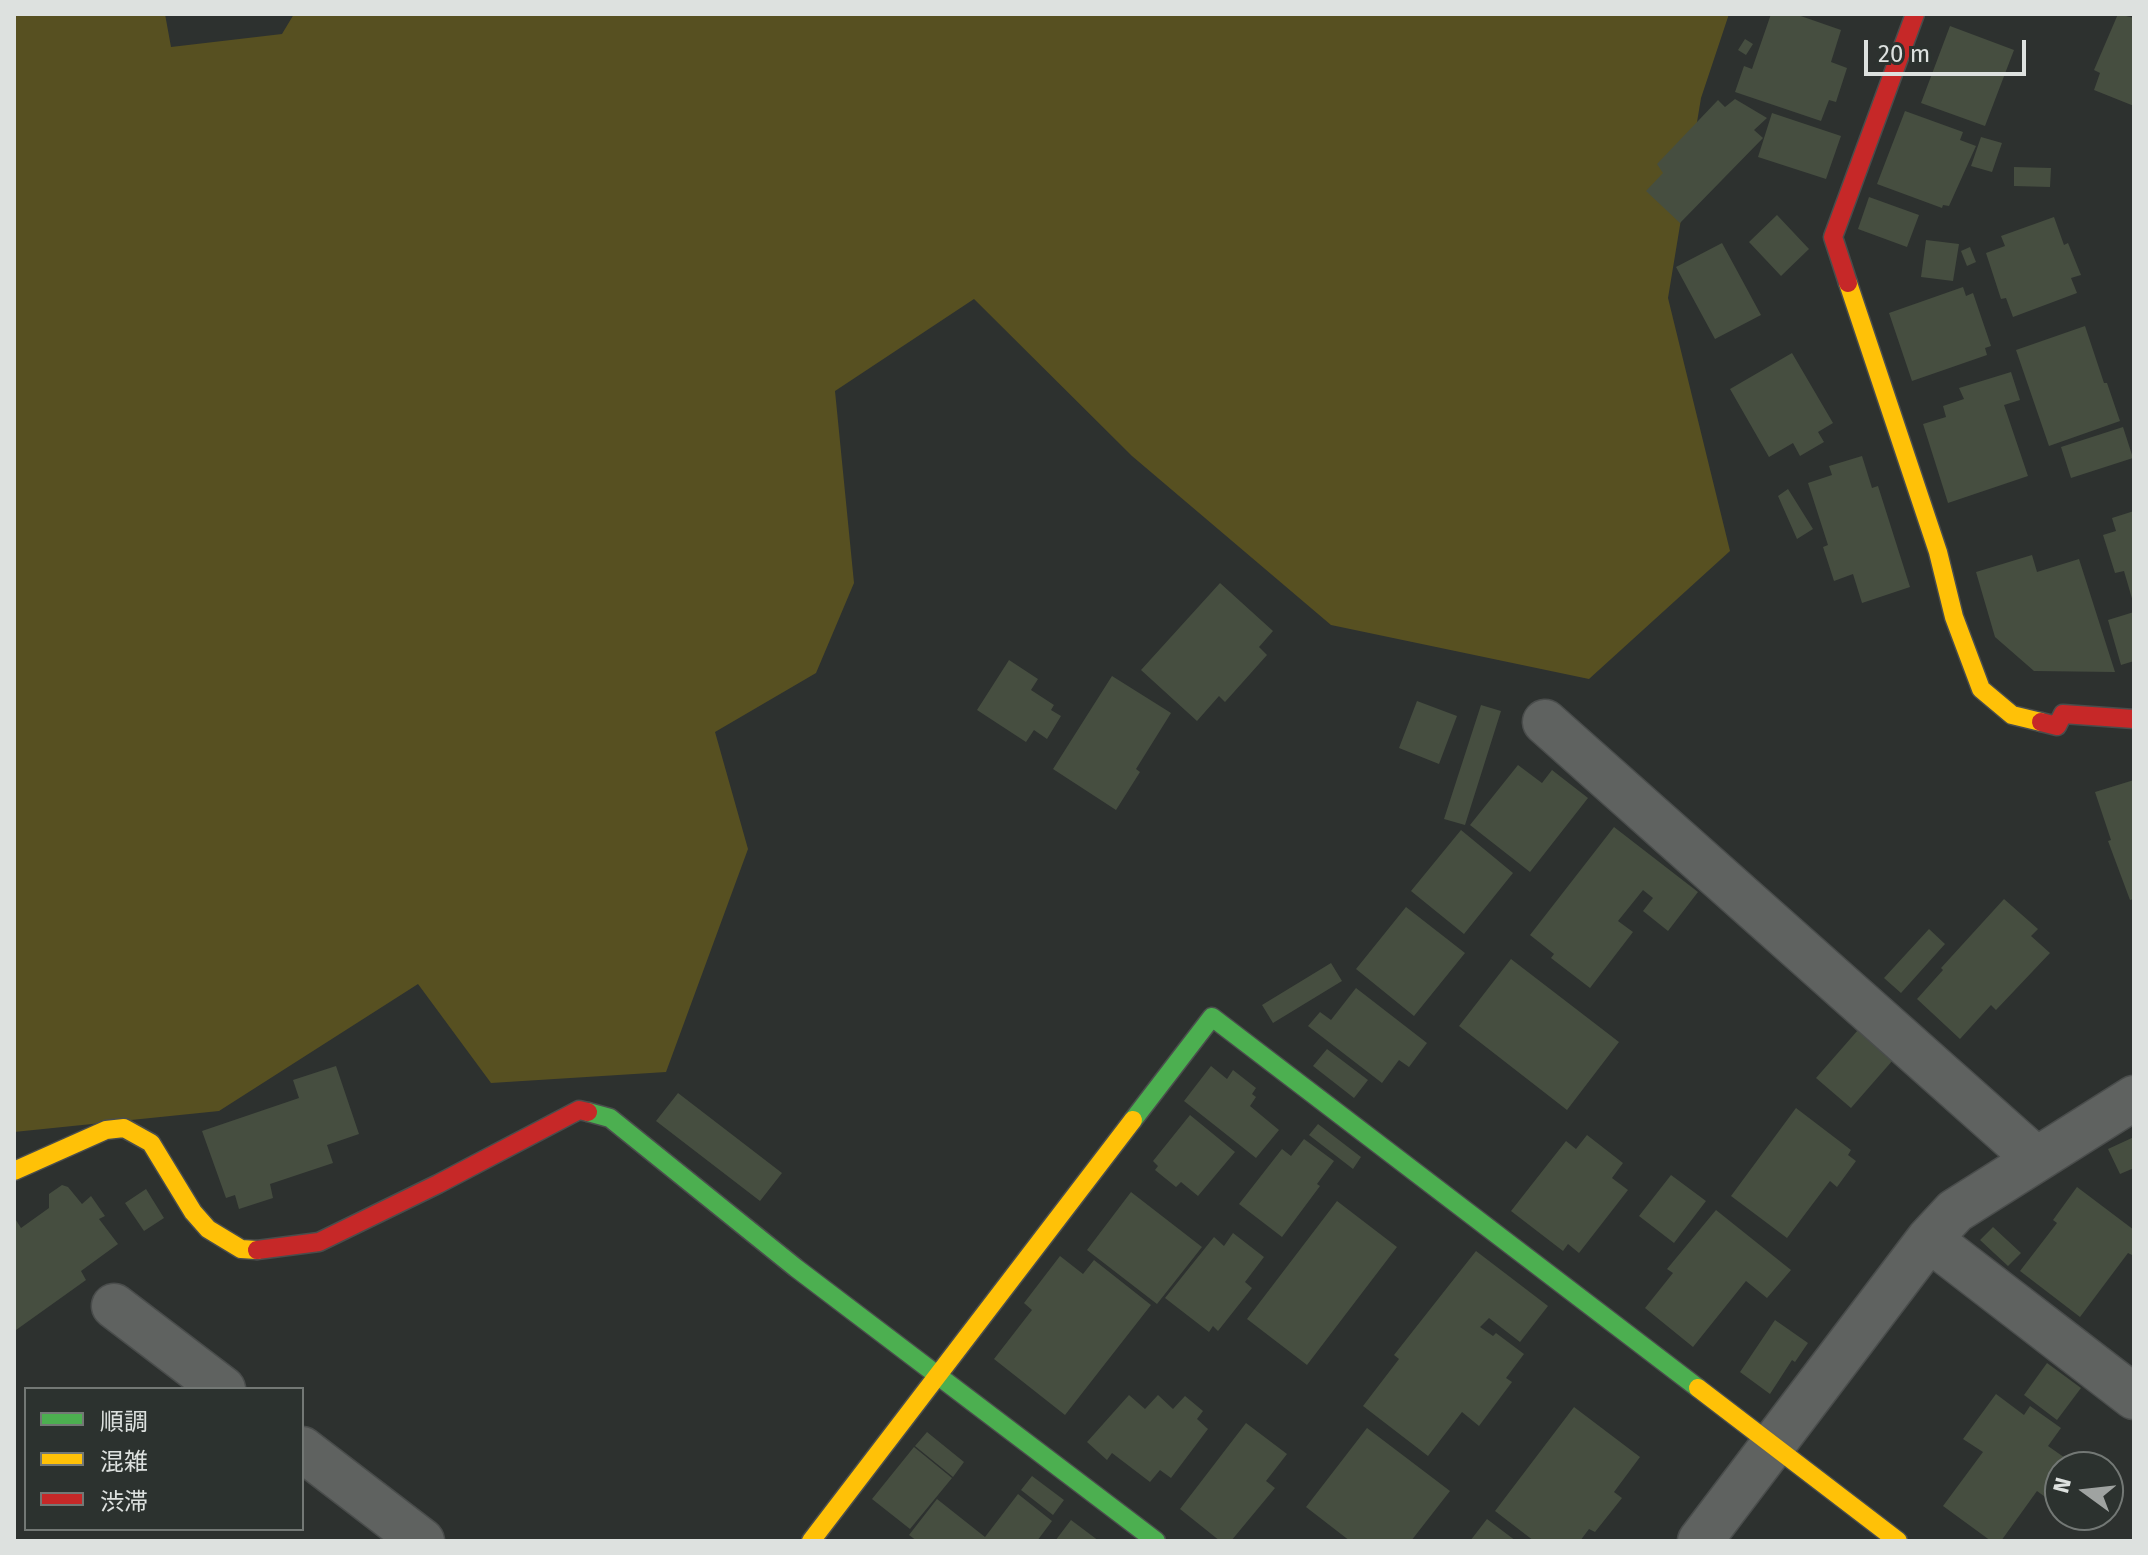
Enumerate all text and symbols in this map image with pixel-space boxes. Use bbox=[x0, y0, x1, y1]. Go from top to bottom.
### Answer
scale bar bbox=[1868, 24, 2030, 74]
text: 20 m bbox=[1878, 40, 1930, 68]
legend bbox=[24, 1387, 304, 1531]
text: 順調 bbox=[100, 1408, 148, 1436]
text: 混雑 bbox=[100, 1448, 148, 1476]
north arrow bbox=[2044, 1451, 2124, 1531]
text: N bbox=[2047, 1475, 2077, 1496]
text: 渋滞 bbox=[100, 1488, 148, 1516]

